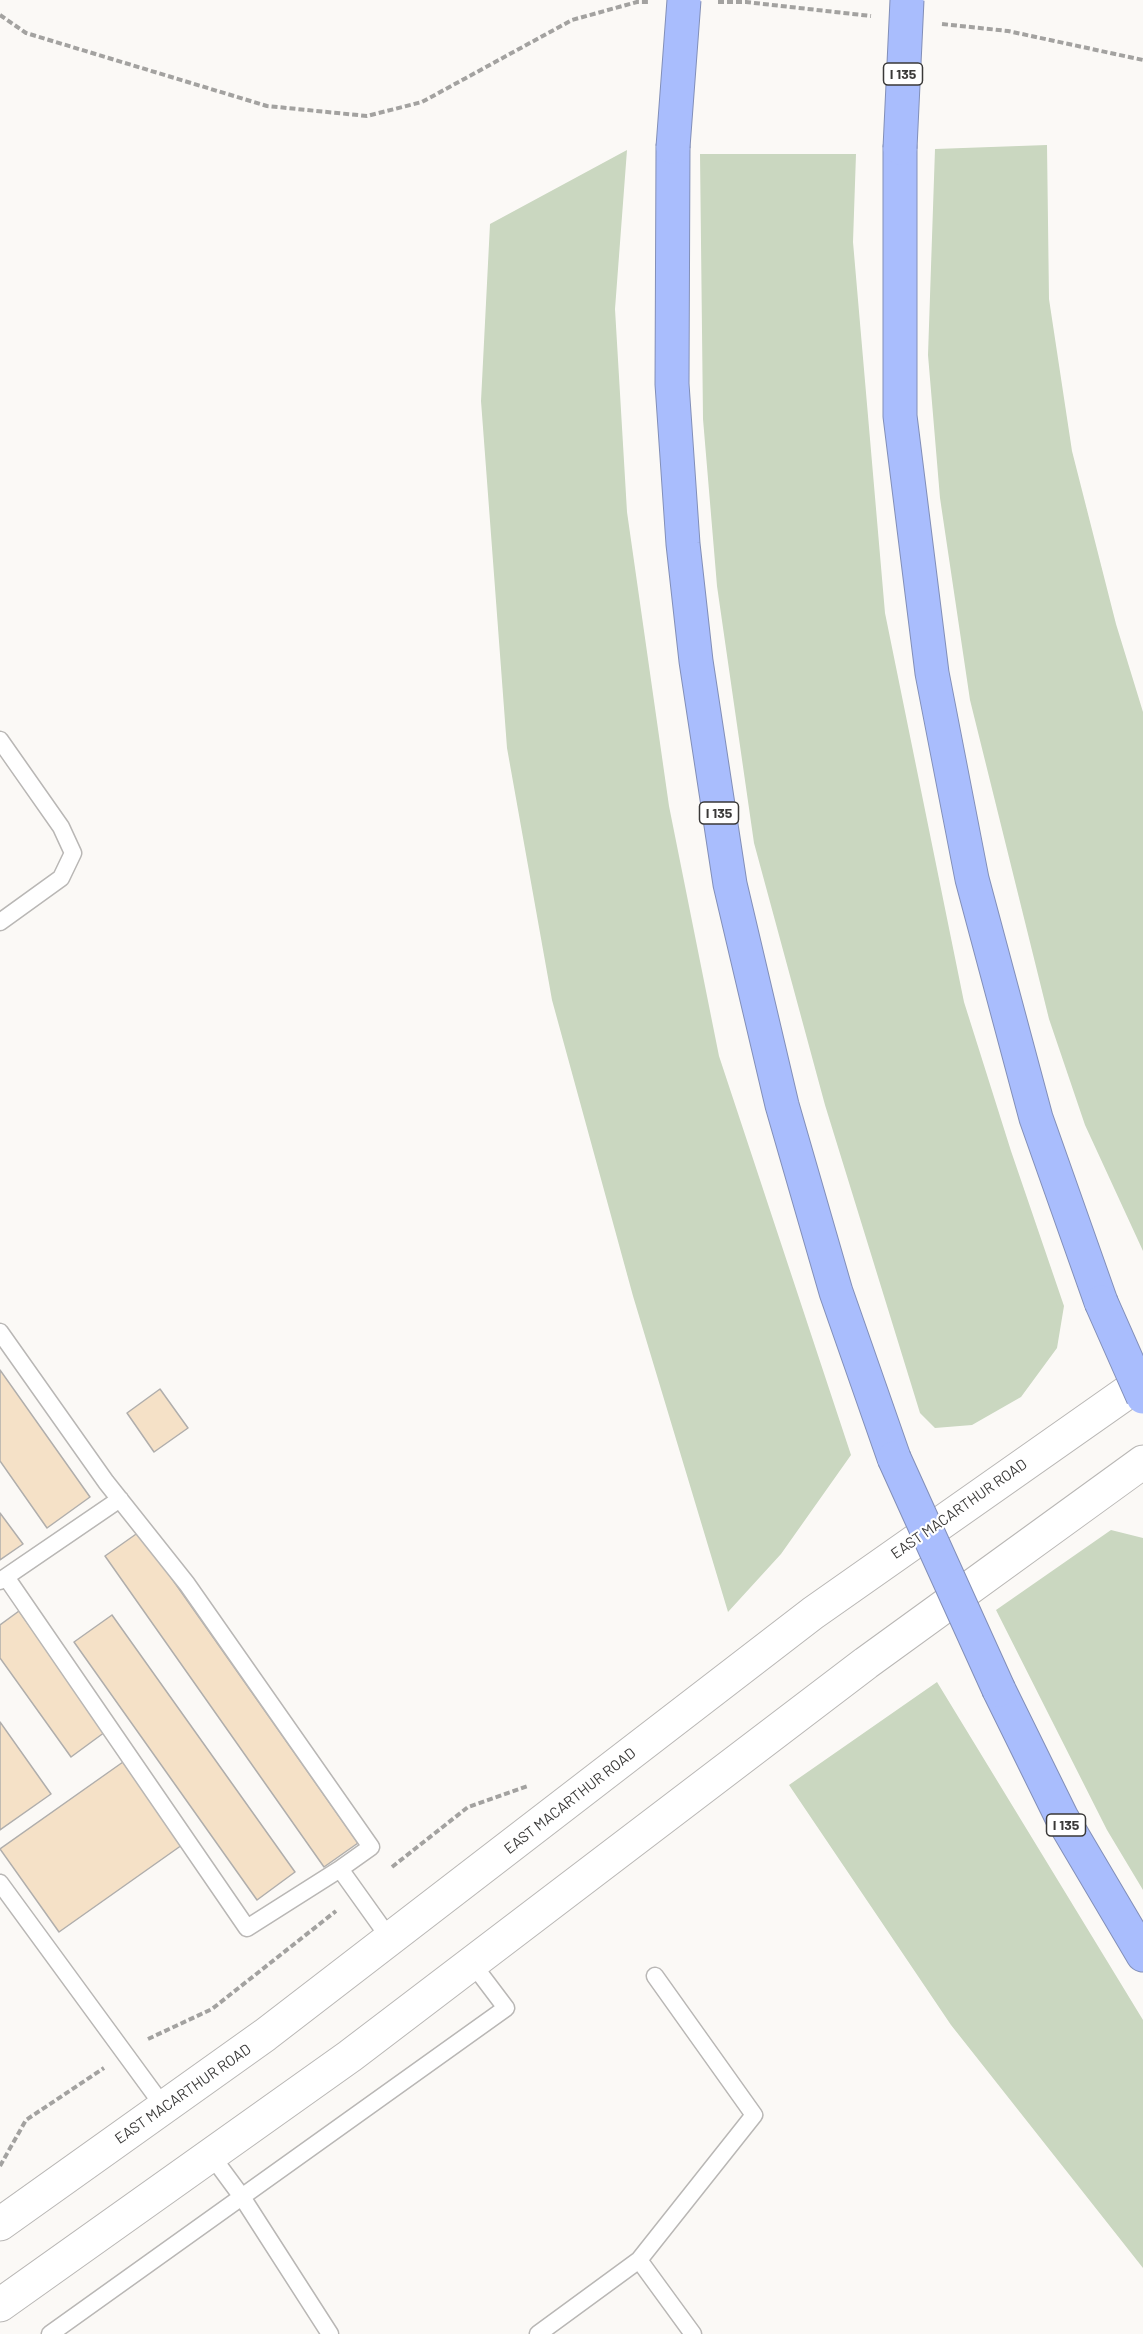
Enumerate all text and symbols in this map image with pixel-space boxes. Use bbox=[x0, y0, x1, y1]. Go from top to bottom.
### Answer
road number: I 135 bbox=[884, 63, 922, 85]
road number: I 135 bbox=[700, 802, 738, 824]
street label: EAST MACARTHUR ROAD bbox=[888, 1455, 1030, 1563]
street label: EAST MACARTHUR ROAD bbox=[501, 1744, 639, 1858]
road number: I 135 bbox=[1046, 1814, 1086, 1836]
street label: EAST MACARTHUR ROAD bbox=[112, 2040, 254, 2148]

